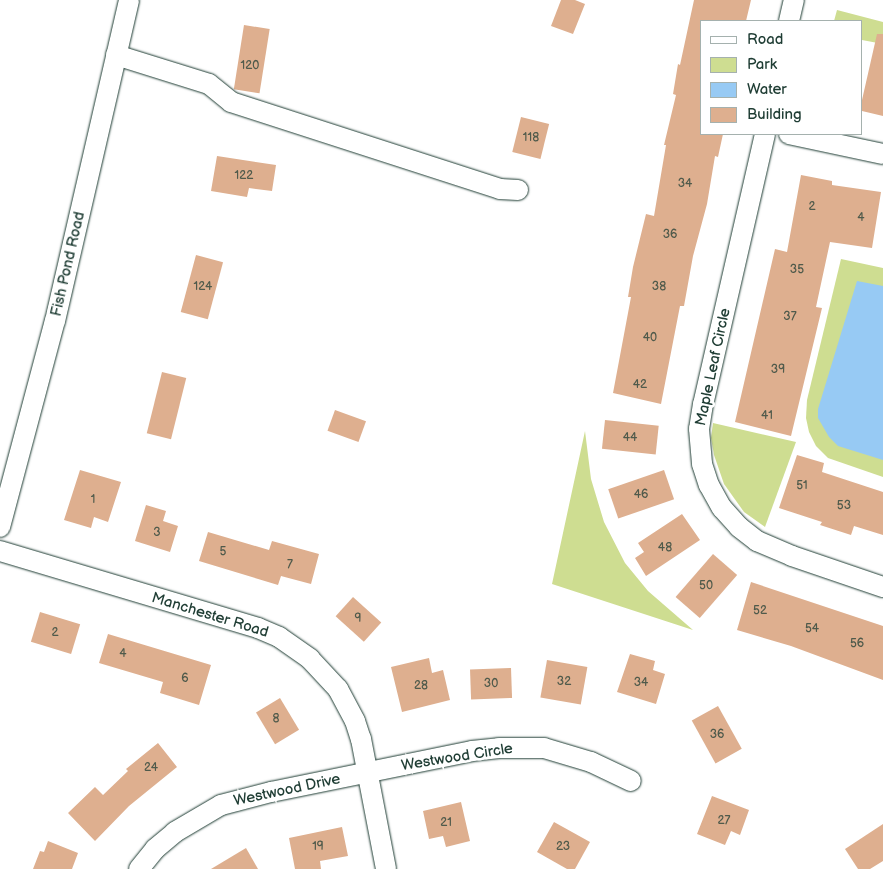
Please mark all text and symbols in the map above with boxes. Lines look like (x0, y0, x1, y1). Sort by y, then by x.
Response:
legend (700, 20, 863, 135)
text: Road (747, 30, 783, 49)
text: Park (747, 55, 777, 74)
house number: 120 (241, 59, 259, 73)
text: Water (747, 80, 787, 99)
text: Building (747, 105, 802, 124)
house number: 118 (523, 131, 539, 145)
house number: 122 (235, 169, 253, 183)
house number: 34 (678, 177, 692, 191)
house number: 2 (808, 200, 816, 214)
street label: Fish Pond Road (47, 210, 89, 318)
house number: 4 (857, 211, 865, 225)
house number: 36 (663, 228, 677, 242)
house number: 35 (790, 263, 804, 277)
house number: 124 (194, 280, 212, 294)
house number: 38 (652, 280, 666, 294)
street label: Maple Leaf Circle (692, 306, 734, 428)
house number: 37 (783, 310, 797, 324)
house number: 40 (643, 331, 657, 345)
house number: 39 (771, 363, 785, 377)
house number: 42 (633, 378, 647, 392)
house number: 41 (761, 409, 773, 423)
house number: 44 (623, 431, 637, 445)
house number: 51 (796, 479, 808, 493)
house number: 46 (634, 488, 648, 502)
house number: 1 (91, 493, 95, 507)
house number: 53 (837, 499, 851, 513)
house number: 3 (153, 526, 161, 540)
house number: 48 (658, 541, 672, 555)
house number: 5 (220, 545, 226, 559)
house number: 7 (287, 558, 293, 572)
house number: 50 (699, 579, 713, 593)
street label: Manchester Road (149, 589, 271, 641)
house number: 52 (753, 604, 767, 618)
house number: 9 (355, 612, 361, 626)
house number: 54 (805, 622, 819, 636)
house number: 2 (51, 626, 59, 640)
house number: 56 (850, 637, 864, 651)
house number: 4 (119, 647, 127, 661)
house number: 6 (181, 672, 189, 686)
house number: 32 (557, 675, 571, 689)
house number: 34 (634, 676, 648, 690)
house number: 30 (484, 677, 498, 691)
house number: 28 (414, 679, 428, 693)
house number: 8 (273, 712, 279, 726)
house number: 36 (710, 728, 724, 742)
street label: Westwood Circle (400, 739, 514, 775)
house number: 24 (144, 761, 158, 775)
street label: Westwood Drive (232, 770, 342, 810)
house number: 27 (718, 814, 730, 828)
house number: 21 (440, 816, 452, 830)
house number: 19 (312, 840, 324, 854)
house number: 23 (556, 840, 570, 854)

